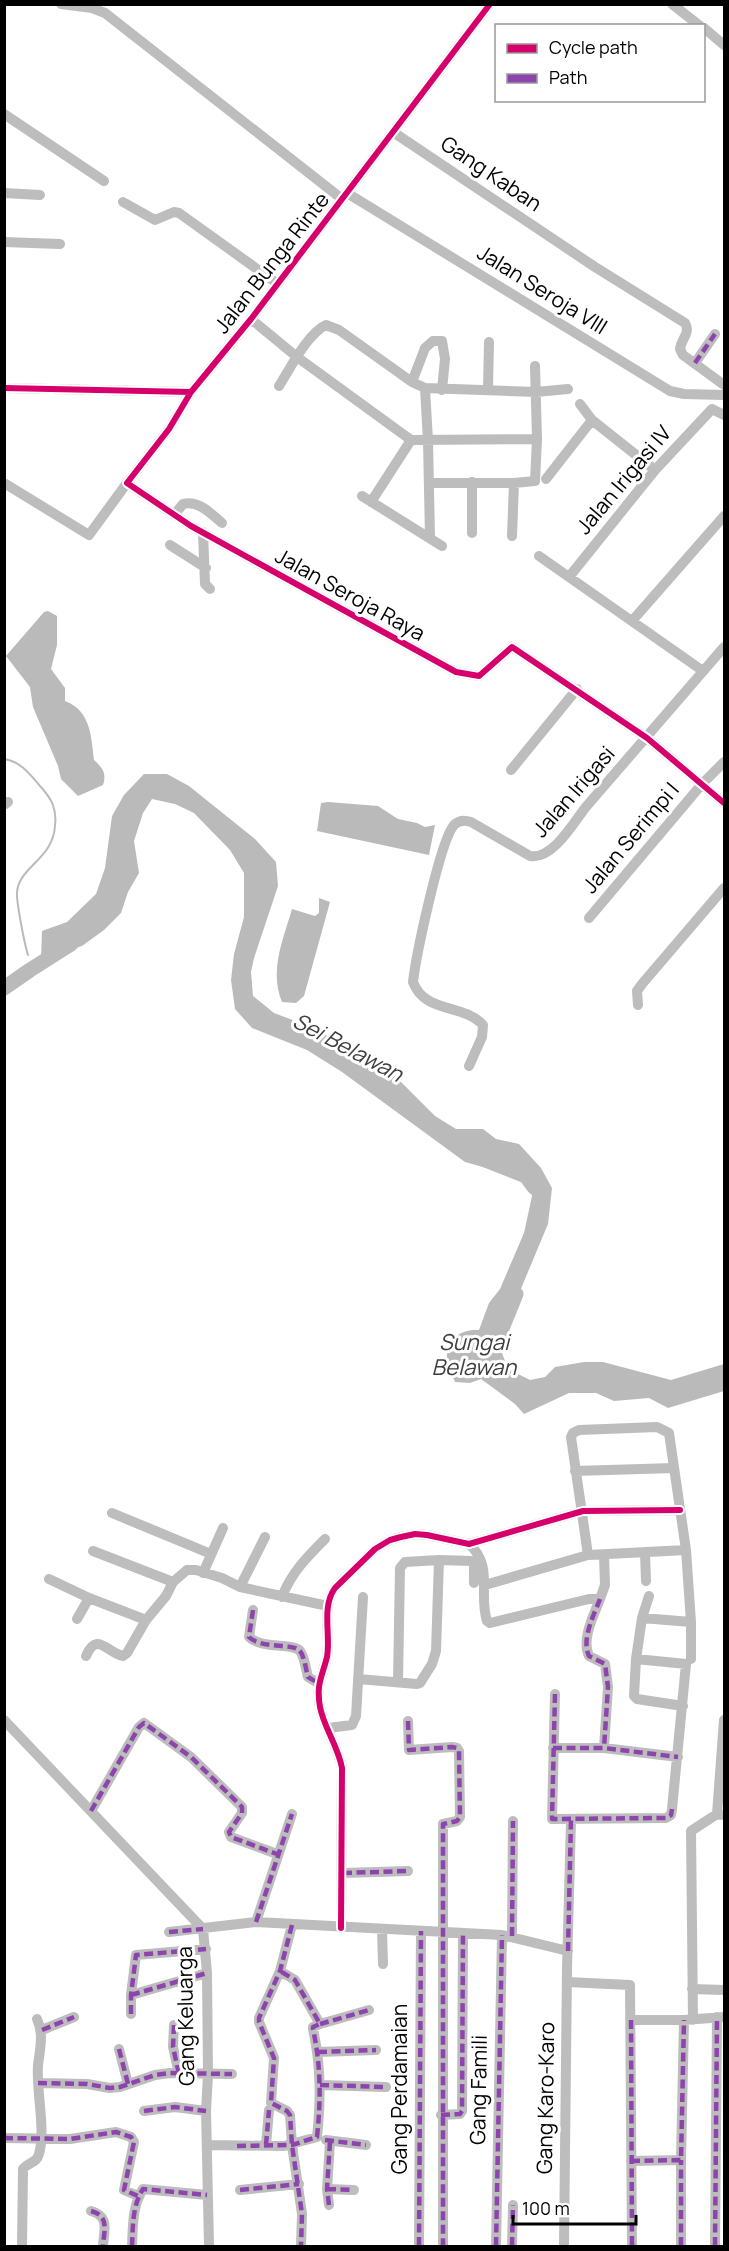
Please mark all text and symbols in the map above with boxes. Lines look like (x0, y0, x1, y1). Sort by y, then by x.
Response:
legend (495, 24, 705, 102)
text: Cycle path (549, 35, 638, 59)
text: Path (549, 65, 587, 89)
street label: Gang Kaban (436, 129, 548, 217)
street label: Jalan Bunga Rinte (207, 186, 335, 339)
street label: Jalan Seroja VIII (472, 238, 613, 340)
street label: Jalan Irigasi IV (569, 419, 677, 540)
street label: Jalan Seroja Raya (271, 541, 430, 647)
street label: Jalan Irigasi (526, 740, 621, 843)
street label: Jalan Serimpi I (576, 776, 685, 899)
water label: Sei Belawan (288, 1005, 409, 1089)
water label: Sungai Belawan (432, 1327, 517, 1382)
street label: Gang Keluarga (170, 1946, 200, 2086)
street label: Gang Perdamaian (385, 2004, 413, 2174)
street label: Gang Karo-Karo (530, 2022, 560, 2174)
street label: Gang Famili (463, 2035, 493, 2145)
scale bar (513, 2188, 636, 2226)
text: 100 m (522, 2196, 570, 2220)

